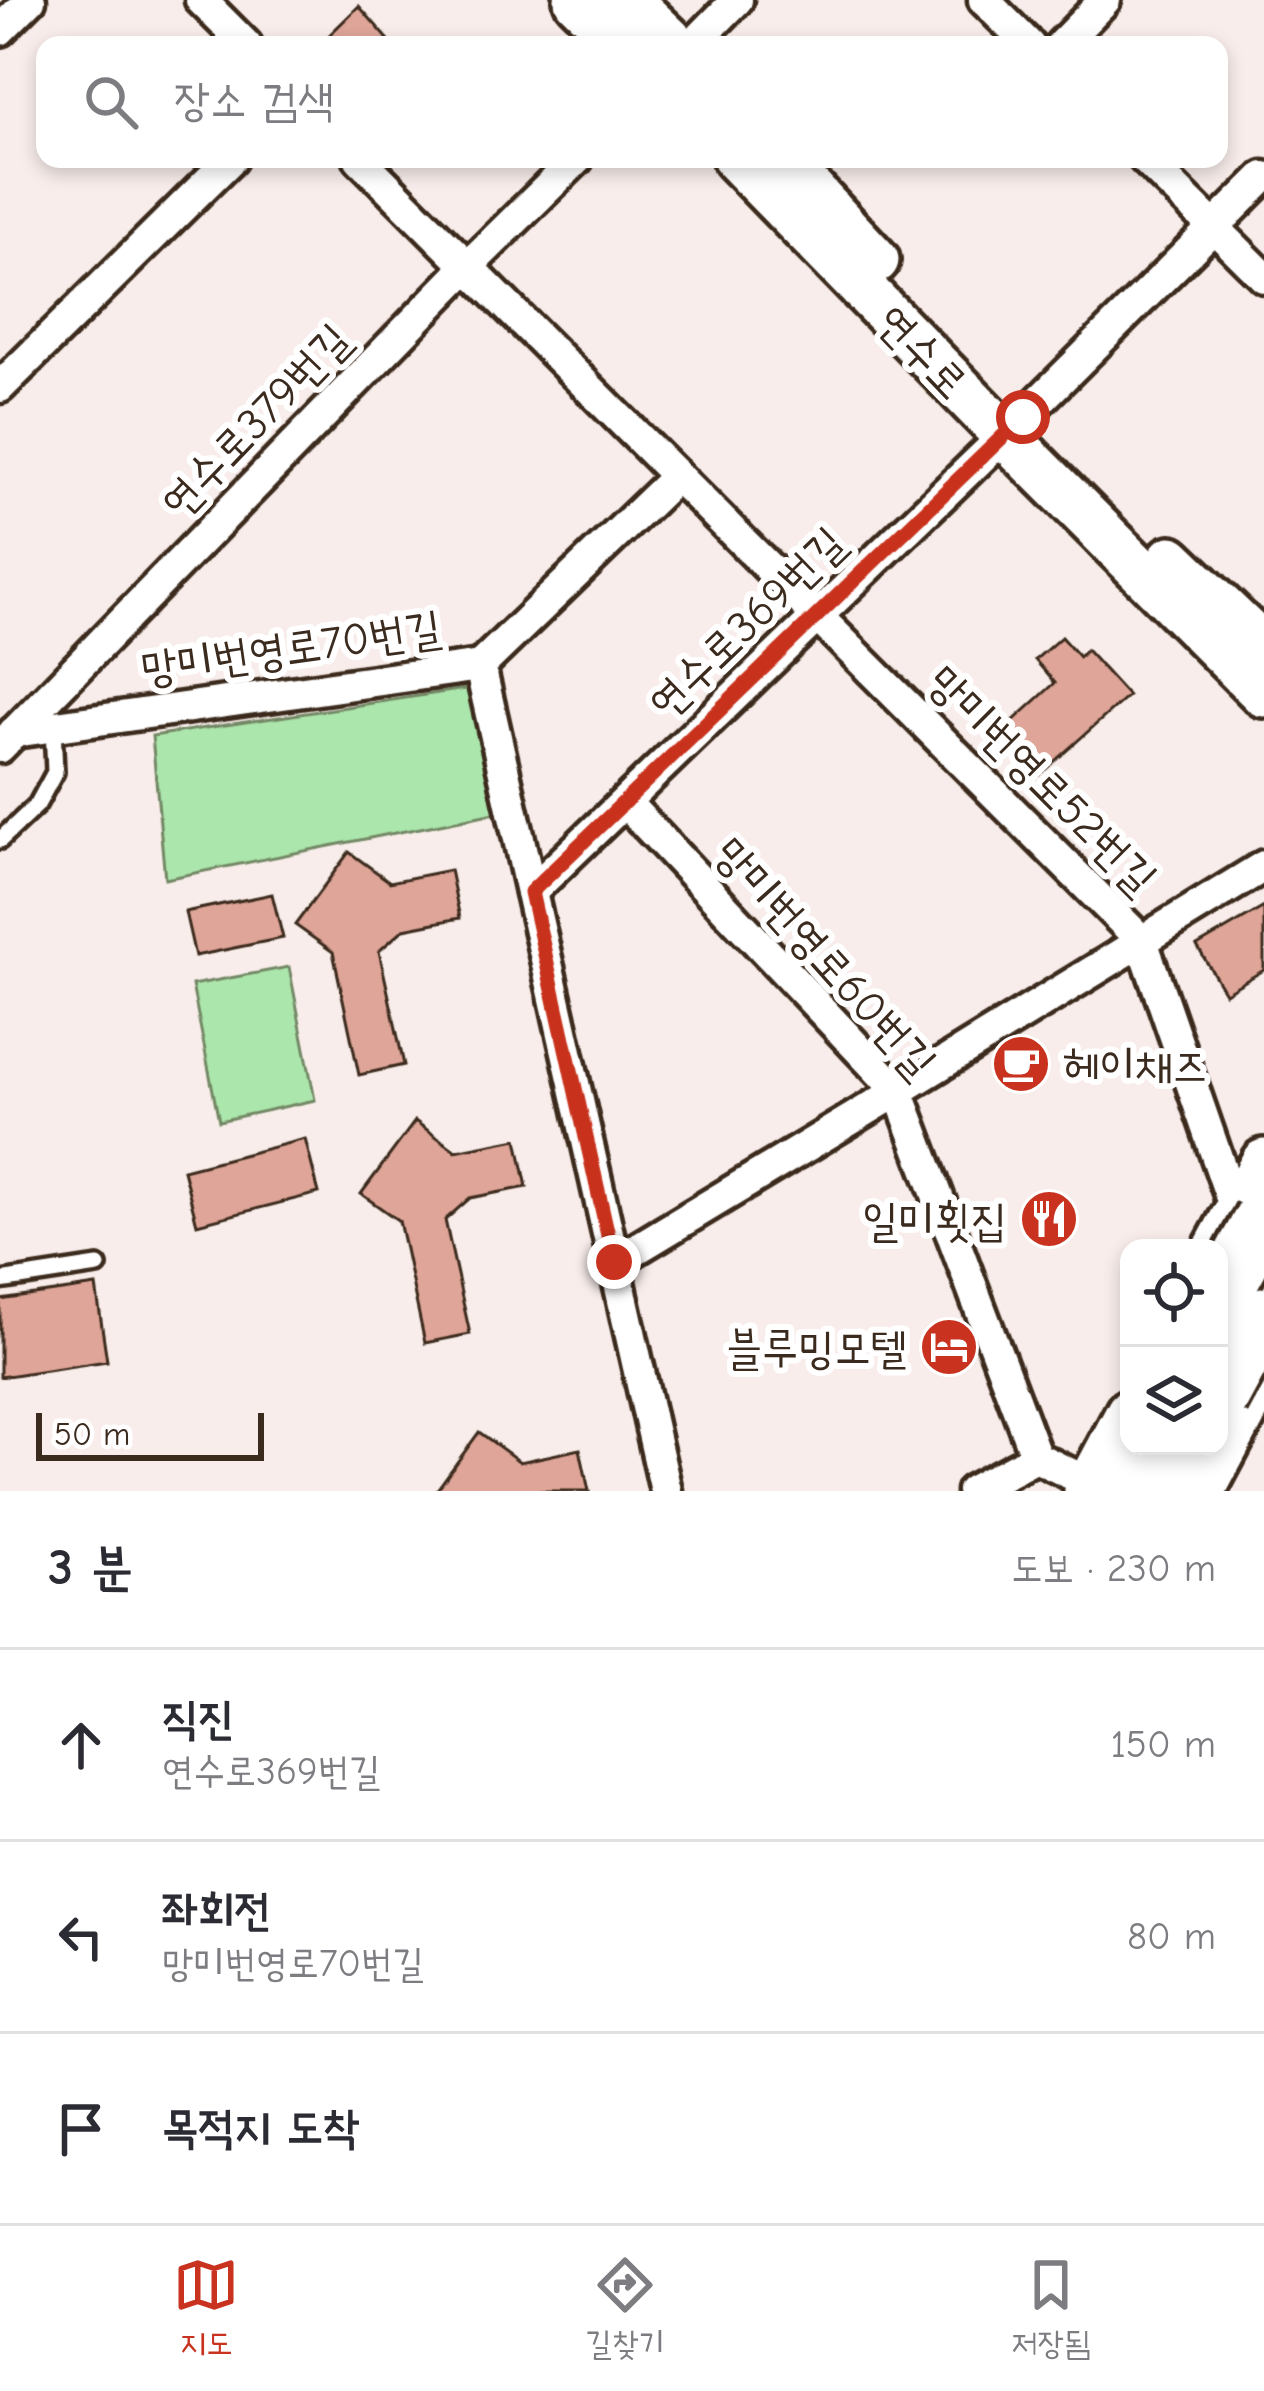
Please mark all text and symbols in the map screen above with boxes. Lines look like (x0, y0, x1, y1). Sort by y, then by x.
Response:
search box (36, 36, 1228, 168)
icon: search (78, 69, 144, 135)
text: 장소 검색 (174, 74, 334, 126)
street label: 연수로 (866, 295, 979, 409)
street label: 연수로379번길 (151, 313, 361, 528)
route start (996, 390, 1050, 444)
street label: 연수로369번길 (638, 516, 855, 729)
street label: 망미번영로70번길 (138, 601, 444, 695)
street label: 망미번영로52번길 (917, 655, 1167, 905)
street label: 망미번영로60번길 (704, 827, 947, 1089)
cafe icon: 헤이채즈 (990, 1033, 1052, 1095)
place label: 헤이채즈 (1063, 1039, 1208, 1091)
restaurant icon: 일미횟집 (1018, 1188, 1080, 1250)
place label: 일미횟집 (862, 1194, 1007, 1246)
route end (587, 1235, 641, 1289)
map controls (1120, 1239, 1228, 1455)
button: locate (1120, 1239, 1228, 1347)
hotel icon: 블루밍모텔 (918, 1316, 980, 1378)
place label: 블루밍모텔 (726, 1322, 907, 1374)
button: layers (1120, 1347, 1228, 1455)
scale bar (36, 1407, 264, 1460)
text: 50 m (54, 1415, 130, 1453)
text: 3 분 (48, 1538, 132, 1597)
text: 도보 · 230 m (1011, 1546, 1216, 1591)
text: 직진 (162, 1692, 234, 1744)
icon: ahead (48, 1712, 114, 1778)
text: 150 m (1110, 1722, 1216, 1767)
text: 연수로369번길 (162, 1749, 381, 1794)
text: 좌회전 (162, 1884, 271, 1936)
icon: left (48, 1904, 114, 1970)
text: 80 m (1127, 1914, 1216, 1959)
text: 망미번영로70번길 (162, 1941, 424, 1986)
icon: arrive (48, 2096, 114, 2162)
text: 목적지 도착 (162, 2101, 359, 2153)
tab: 지도 (173, 2252, 239, 2365)
tab: 길찾기 (585, 2252, 665, 2365)
tab: 저장됨 (1011, 2252, 1091, 2365)

